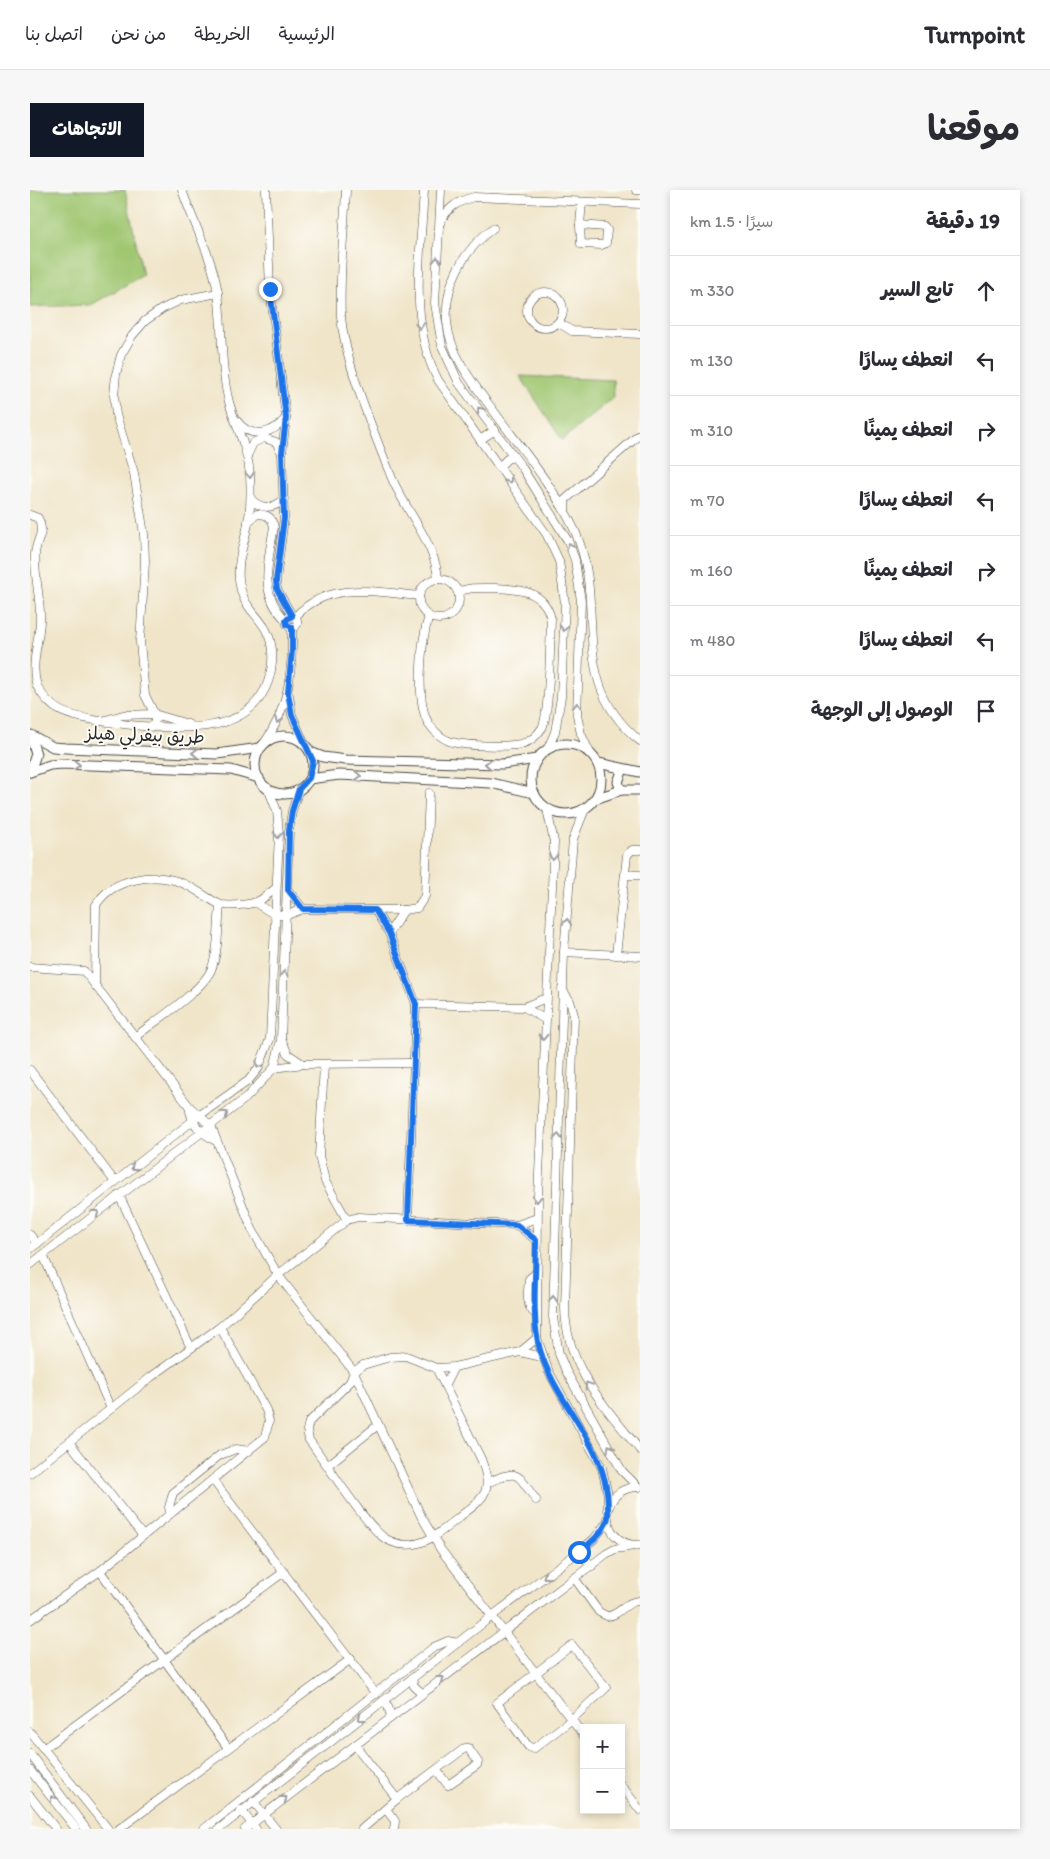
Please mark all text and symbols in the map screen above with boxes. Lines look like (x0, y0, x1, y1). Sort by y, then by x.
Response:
text: Turnpoint (924, 20, 1025, 49)
text: اتصل بنا (25, 23, 83, 45)
text: من نحن (111, 23, 166, 45)
text: الخريطة (194, 23, 251, 45)
text: الرئيسية (279, 23, 335, 45)
button: الاتجاهات (30, 103, 144, 157)
text: موقعنا (927, 107, 1020, 149)
text: 19 دقيقة (926, 208, 1000, 233)
text: سيرًا · 1.5 km (690, 212, 773, 231)
one-way arrow (432, 256, 443, 264)
icon: ahead (972, 277, 1000, 305)
route end (259, 278, 282, 301)
text: تابع السير (881, 278, 953, 301)
text: 330 m (690, 281, 734, 300)
one-way arrow (414, 322, 425, 330)
icon: left (972, 347, 1000, 375)
text: انعطف يسارًا (859, 348, 953, 371)
text: 130 m (690, 351, 733, 370)
one-way arrow (478, 407, 486, 416)
icon: right (972, 417, 1000, 445)
text: انعطف يمينًا (864, 418, 953, 441)
text: 310 m (690, 421, 733, 440)
one-way arrow (244, 471, 255, 479)
one-way arrow (503, 475, 512, 484)
icon: left (972, 487, 1000, 515)
text: انعطف يسارًا (859, 488, 953, 511)
text: 70 m (690, 491, 725, 510)
one-way arrow (566, 542, 576, 550)
icon: right (972, 557, 1000, 585)
text: انعطف يمينًا (864, 558, 953, 581)
text: 160 m (690, 561, 733, 580)
one-way arrow (558, 624, 569, 632)
icon: left (972, 627, 1000, 655)
text: انعطف يسارًا (859, 628, 953, 651)
text: 480 m (690, 631, 735, 650)
icon: arrive (972, 697, 1000, 725)
text: الوصول إلى الوجهة (811, 698, 953, 721)
one-way arrow (572, 702, 582, 710)
one-way arrow (274, 715, 285, 724)
street label: طريق بيفرلي هيلز (83, 722, 205, 753)
one-way arrow (190, 748, 198, 758)
one-way arrow (73, 759, 81, 770)
one-way arrow (484, 759, 492, 769)
one-way arrow (354, 770, 362, 781)
one-way arrow (273, 831, 284, 839)
one-way arrow (548, 853, 559, 861)
one-way arrow (561, 917, 572, 925)
one-way arrow (278, 970, 289, 978)
one-way arrow (538, 1033, 549, 1041)
one-way arrow (256, 1059, 266, 1068)
one-way arrow (219, 1112, 228, 1120)
one-way arrow (552, 1132, 563, 1140)
one-way arrow (131, 1162, 140, 1170)
one-way arrow (532, 1195, 543, 1203)
one-way arrow (90, 1210, 99, 1218)
one-way arrow (548, 1295, 558, 1302)
one-way arrow (585, 1381, 595, 1390)
one-way arrow (606, 1444, 616, 1453)
route start (568, 1541, 591, 1564)
one-way arrow (542, 1570, 552, 1579)
one-way arrow (435, 1676, 445, 1685)
one-way arrow (358, 1712, 367, 1720)
map controls (580, 1724, 625, 1814)
button: + (580, 1724, 625, 1769)
button: − (580, 1769, 625, 1814)
one-way arrow (50, 1796, 58, 1805)
one-way arrow (278, 1796, 288, 1805)

